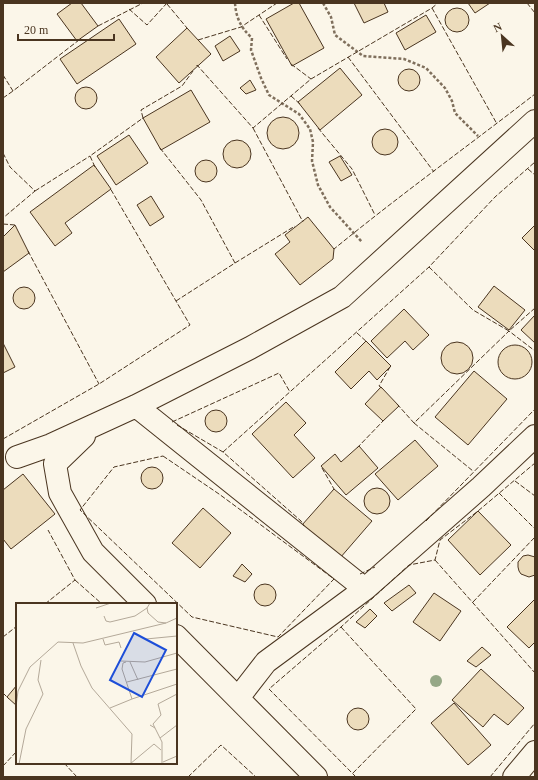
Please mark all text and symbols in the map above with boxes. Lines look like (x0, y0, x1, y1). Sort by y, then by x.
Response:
scale bar (18, 16, 114, 42)
north arrow (482, 16, 522, 56)
text: N (491, 20, 504, 34)
text: 20 m (24, 23, 49, 37)
inset map (16, 603, 177, 764)

